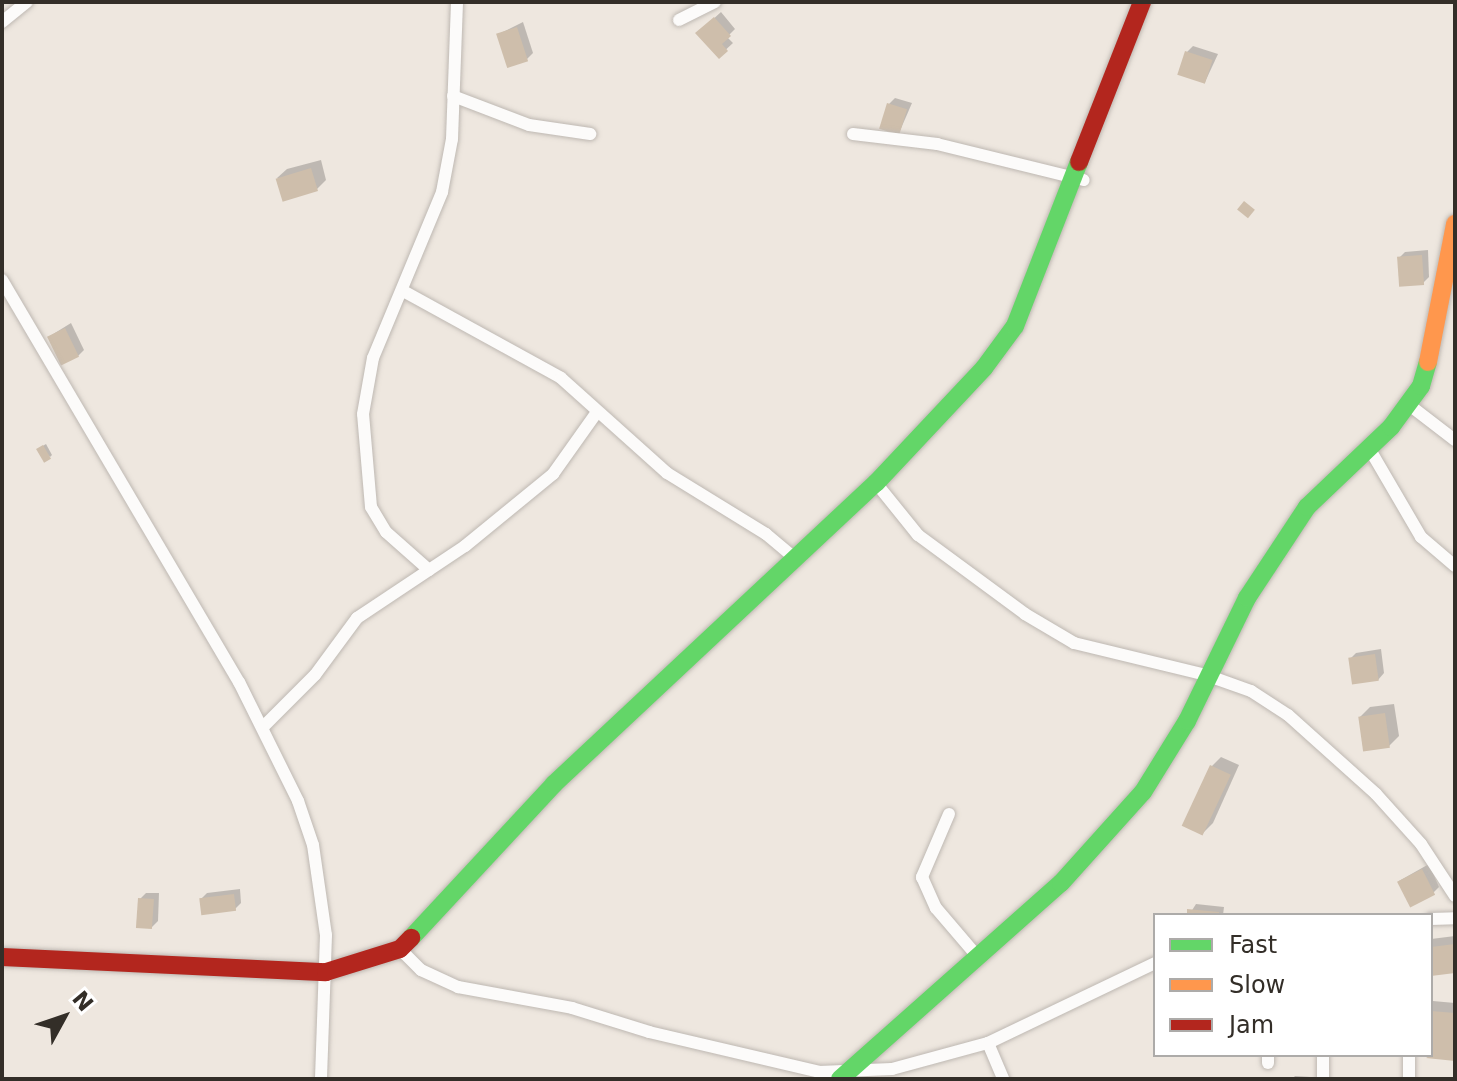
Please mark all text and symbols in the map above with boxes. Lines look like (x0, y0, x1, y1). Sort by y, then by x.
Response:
legend (1153, 913, 1433, 1057)
text: Fast (1229, 931, 1277, 959)
text: Slow (1229, 971, 1285, 999)
north arrow (24, 977, 104, 1057)
text: N (67, 986, 98, 1016)
text: Jam (1229, 1011, 1274, 1039)

